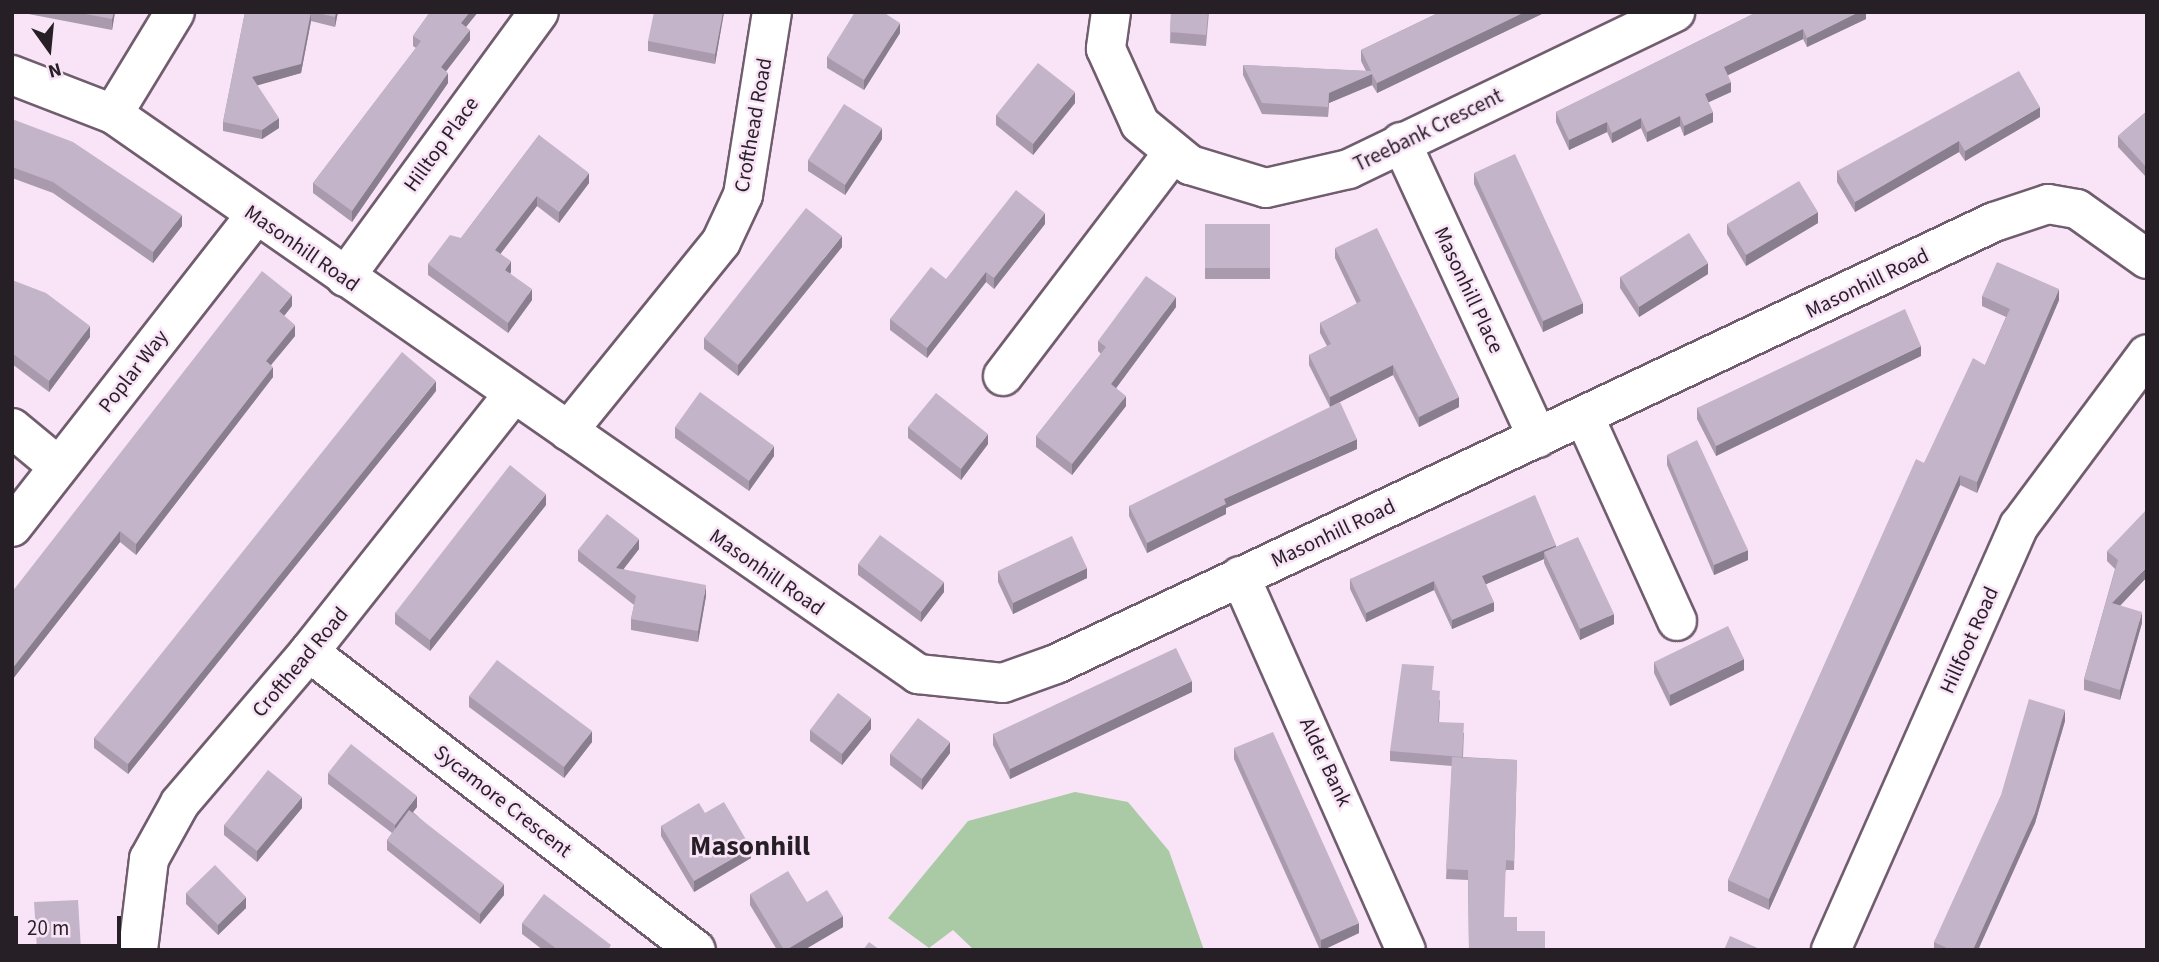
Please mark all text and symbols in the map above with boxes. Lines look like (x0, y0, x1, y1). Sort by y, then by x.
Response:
north arrow (14, 14, 84, 84)
text: N (45, 55, 64, 84)
street label: Crofthead Road (729, 56, 777, 194)
street label: Treebank Crescent (1349, 83, 1507, 177)
street label: Hilltop Place (398, 92, 484, 196)
street label: Masonhill Road (240, 199, 364, 297)
street label: Masonhill Place (1429, 223, 1509, 357)
street label: Masonhill Road (1801, 242, 1933, 324)
street label: Poplar Way (93, 324, 173, 418)
street label: Masonhill Road (1267, 493, 1399, 573)
street label: Masonhill Road (705, 523, 829, 621)
street label: Hillfoot Road (1934, 583, 2004, 697)
street label: Crofthead Road (247, 602, 353, 722)
street label: Alder Bank (1294, 714, 1358, 810)
street label: Sycamore Crescent (429, 739, 577, 863)
district label: Masonhill (690, 829, 810, 863)
scale bar (18, 902, 124, 946)
text: 20 m (27, 913, 69, 943)

